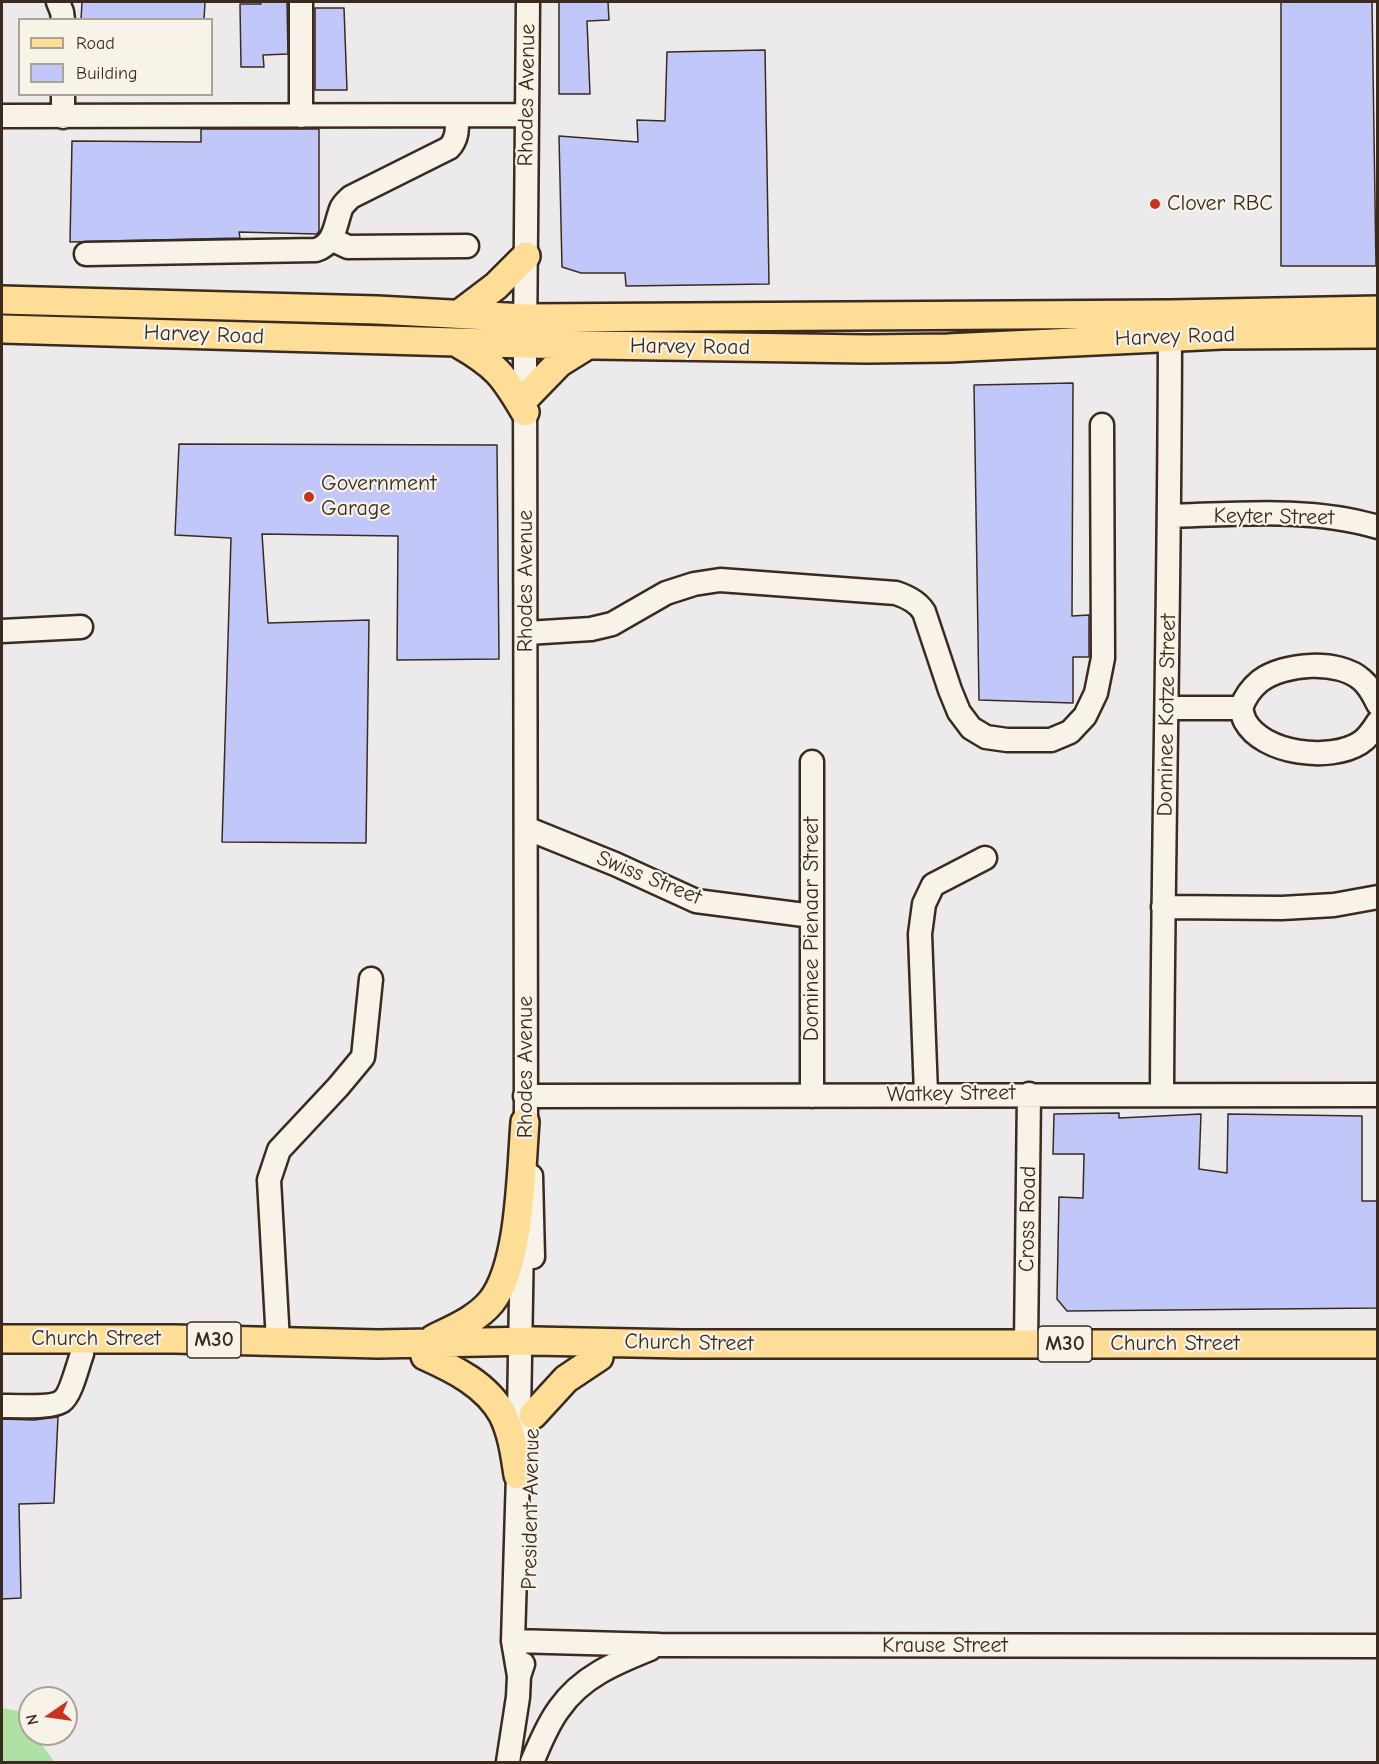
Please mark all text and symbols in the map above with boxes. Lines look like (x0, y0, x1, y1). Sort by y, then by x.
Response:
legend (18, 18, 213, 96)
street label: Rhodes Avenue (513, 23, 541, 167)
text: Road (76, 33, 115, 54)
text: Building (76, 63, 138, 84)
place label: Clover RBC (1167, 191, 1273, 217)
marker: Clover RBC (1148, 197, 1162, 211)
street label: Harvey Road (143, 320, 265, 350)
street label: Harvey Road (1114, 322, 1236, 352)
street label: Harvey Road (630, 333, 750, 361)
place label: Government Garage (321, 471, 436, 522)
marker: Government Garage (302, 490, 316, 504)
street label: Keyter Street (1213, 503, 1335, 531)
street label: Rhodes Avenue (513, 510, 539, 652)
street label: Dominee Kotze Street (1152, 613, 1182, 817)
street label: Dominee Pienaar Street (799, 817, 825, 1041)
street label: Swiss Street (593, 845, 705, 911)
street label: Rhodes Avenue (513, 996, 539, 1138)
street label: Watkey Street (886, 1080, 1016, 1108)
street label: Cross Road (1014, 1166, 1042, 1272)
road number: M30 (187, 1322, 241, 1358)
street label: Church Street (31, 1326, 161, 1352)
road number: M30 (1038, 1326, 1092, 1362)
street label: Church Street (624, 1329, 754, 1357)
street label: Church Street (1110, 1331, 1240, 1357)
street label: President Avenue (516, 1428, 546, 1590)
street label: Krause Street (882, 1633, 1008, 1659)
north arrow (18, 1686, 78, 1746)
text: N (22, 1712, 42, 1727)

